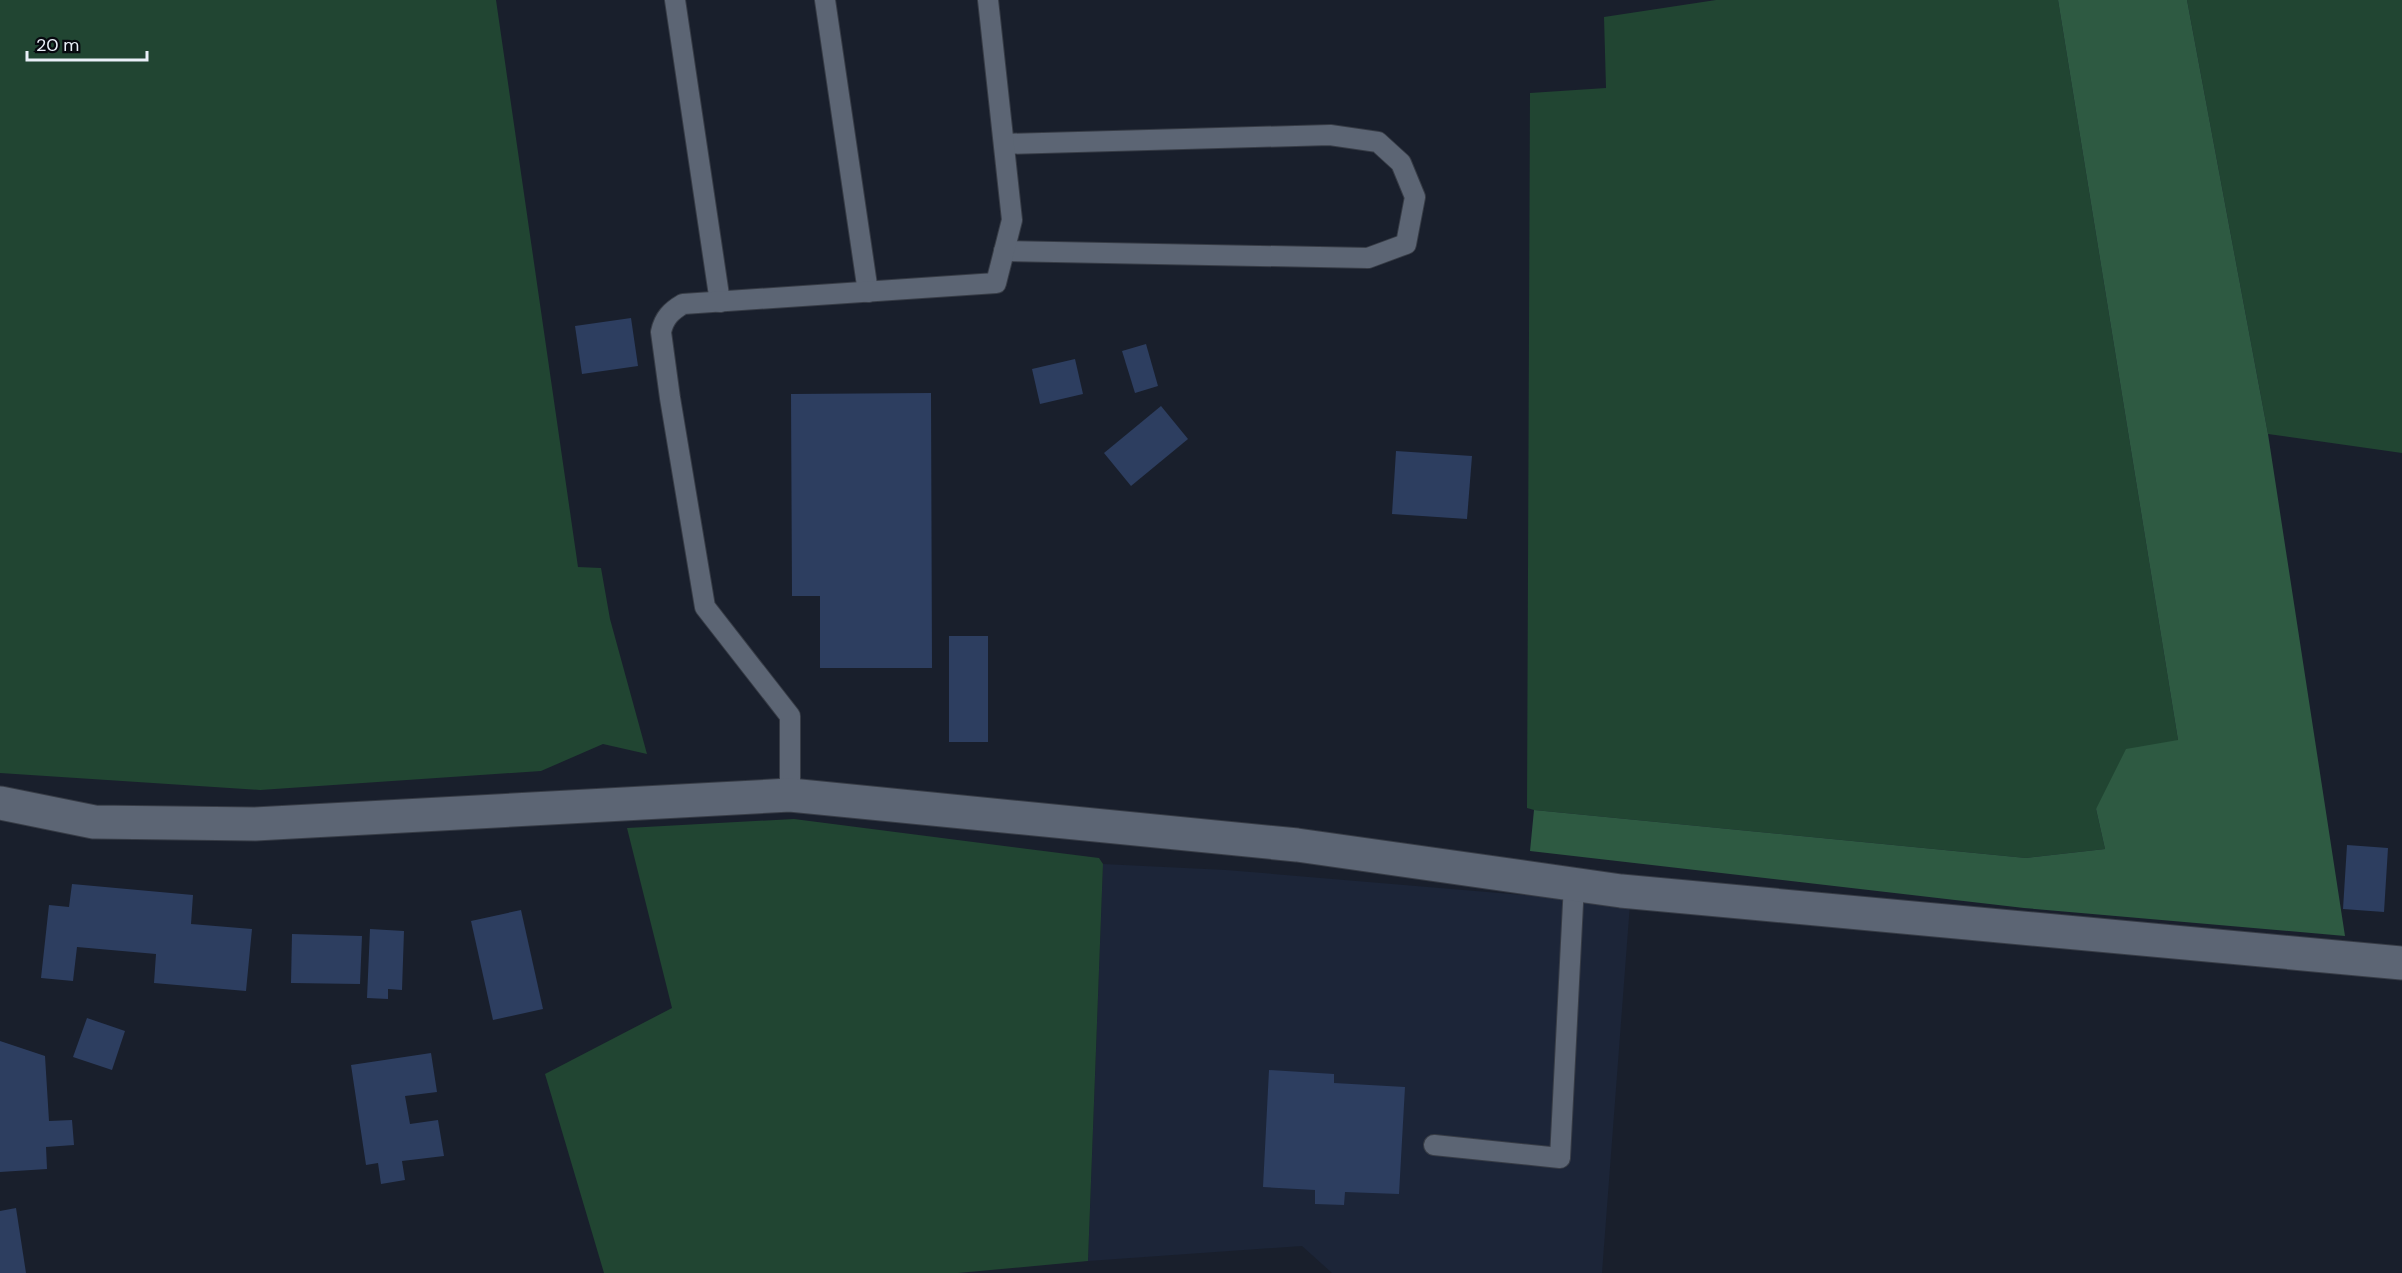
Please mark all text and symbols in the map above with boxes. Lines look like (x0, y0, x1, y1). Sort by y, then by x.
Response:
scale bar (27, 24, 147, 62)
text: 20 m (36, 33, 79, 57)

